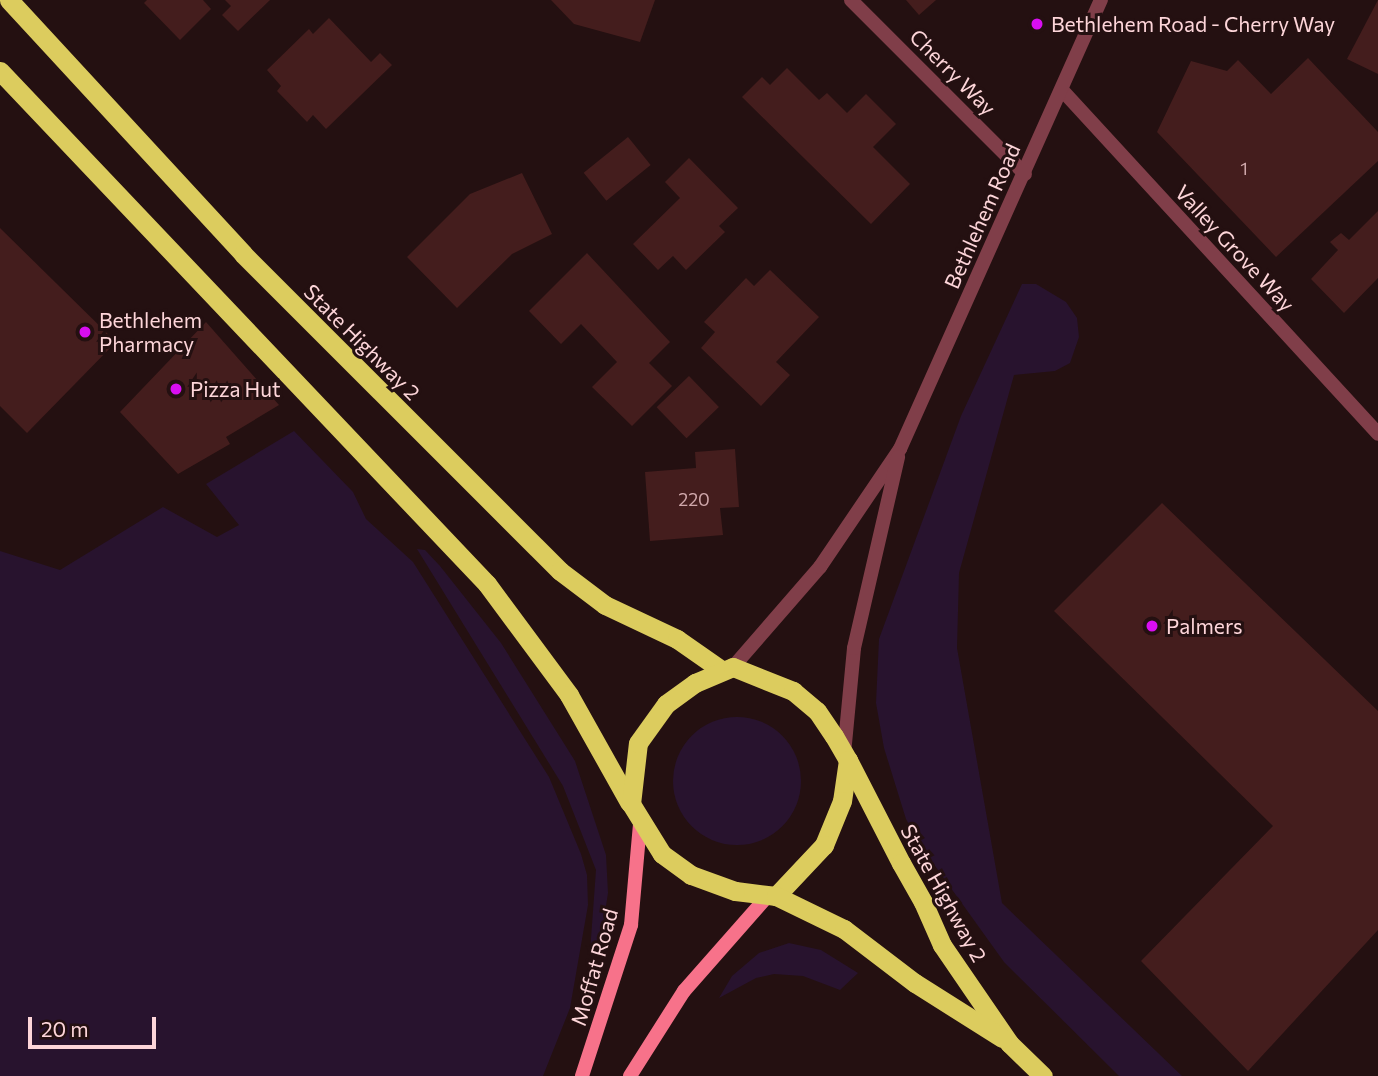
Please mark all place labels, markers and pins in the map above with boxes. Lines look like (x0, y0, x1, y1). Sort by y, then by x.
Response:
place label: Bethlehem Road - Cherry Way (1051, 11, 1335, 37)
marker: Bethlehem Road - Cherry Way (1029, 16, 1045, 32)
place label: Bethlehem Pharmacy (99, 307, 202, 357)
marker: Bethlehem Pharmacy (77, 324, 93, 340)
place label: Pizza Hut (190, 376, 281, 402)
marker: Pizza Hut (168, 381, 184, 397)
place label: Palmers (1166, 613, 1242, 639)
marker: Palmers (1144, 618, 1160, 634)

